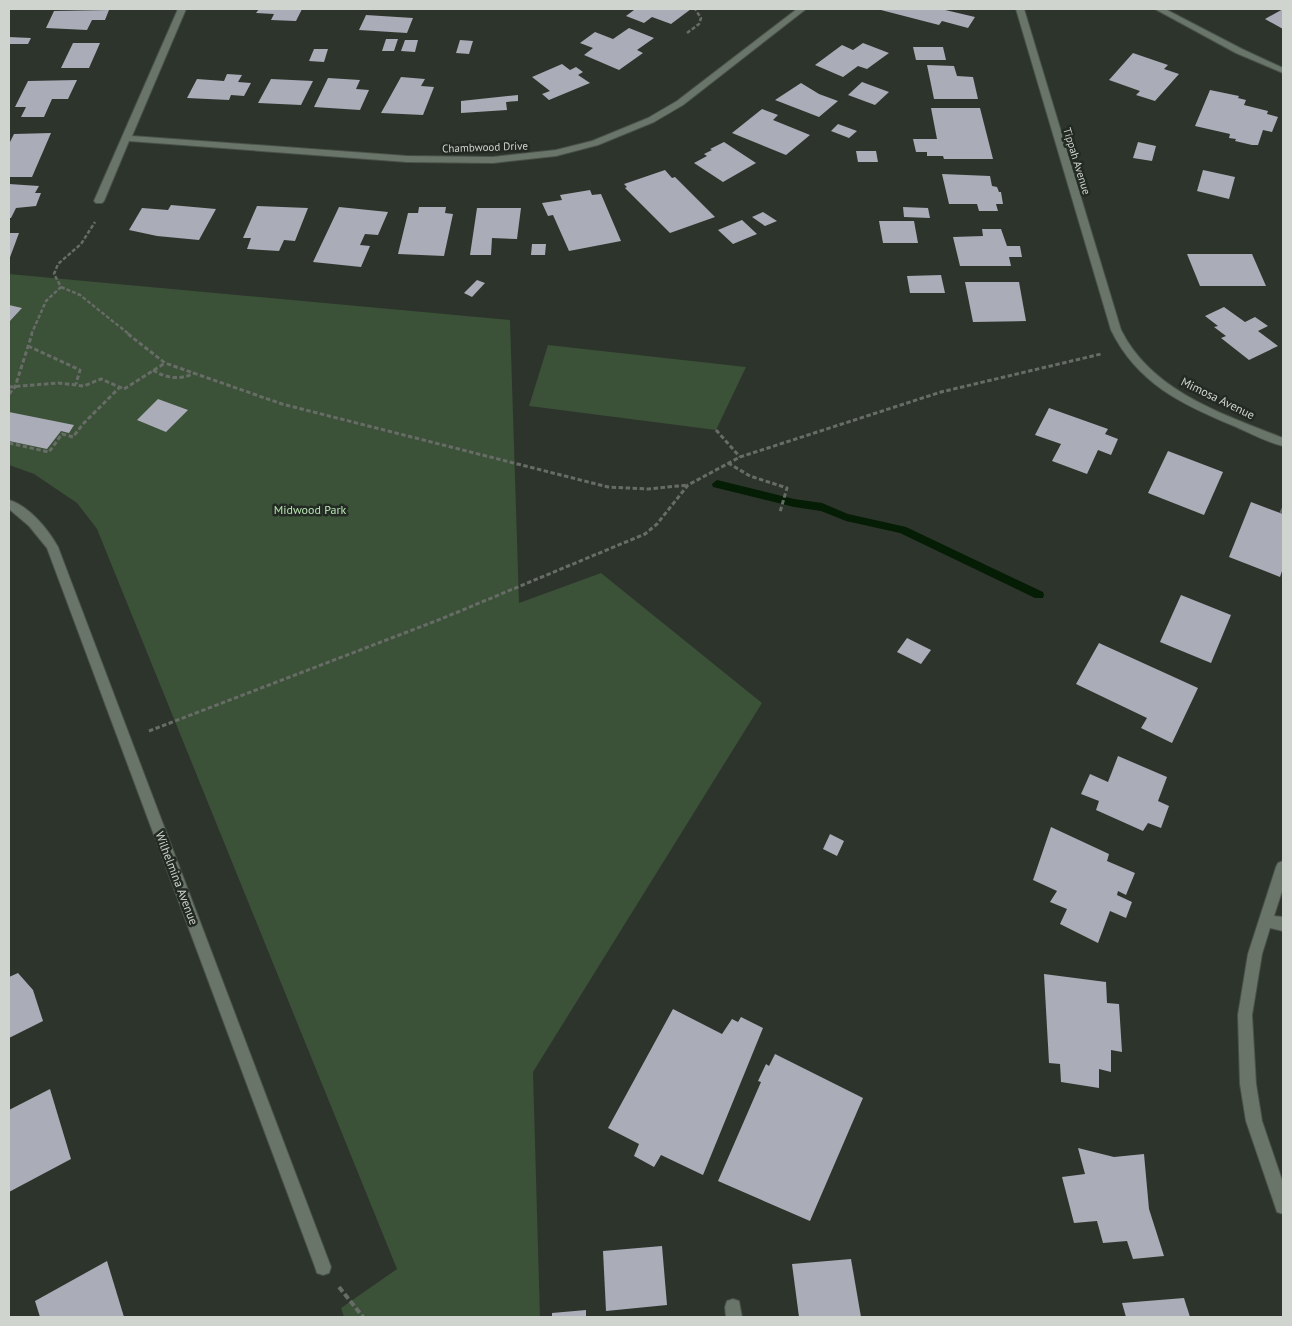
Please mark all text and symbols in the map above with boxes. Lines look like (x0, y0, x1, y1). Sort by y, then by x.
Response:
street label: Tippah Avenue (1060, 126, 1094, 197)
street label: Chambwood Drive (442, 138, 529, 155)
street label: Mimosa Avenue (1179, 374, 1257, 422)
park label: Midwood Park (274, 502, 346, 517)
street label: Wilhelmina Avenue (152, 829, 202, 927)

